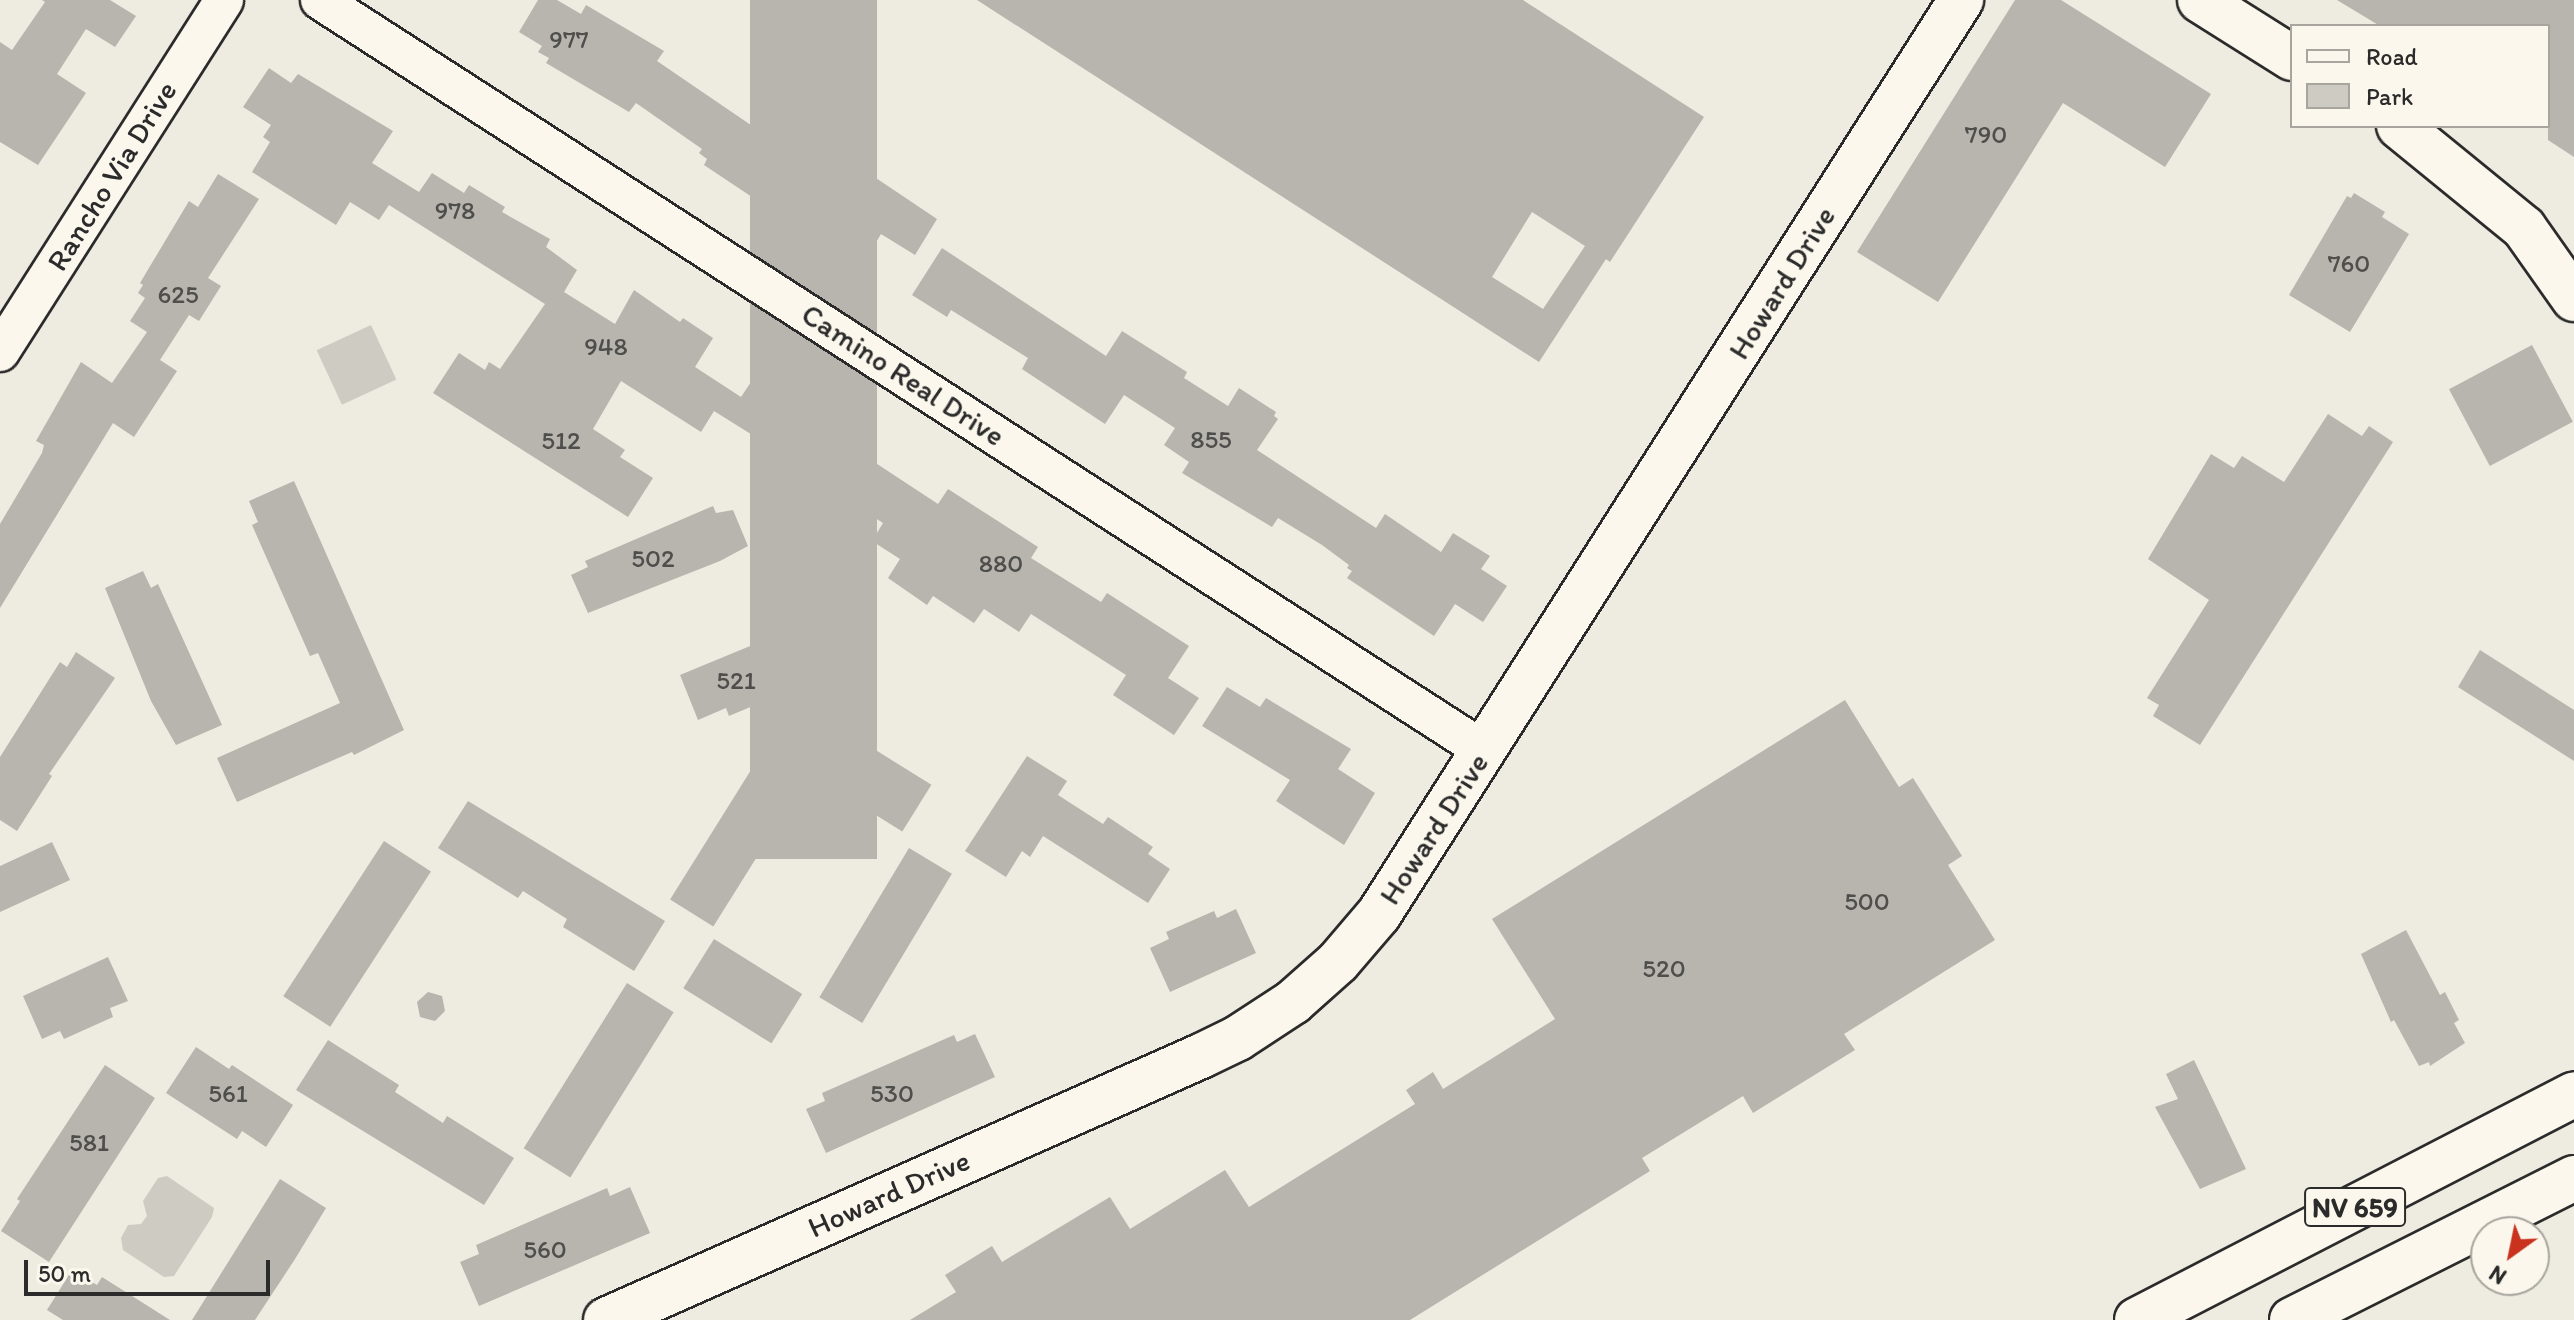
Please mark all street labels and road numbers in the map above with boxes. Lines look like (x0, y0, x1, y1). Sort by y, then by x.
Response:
street label: Rancho Via Drive (39, 75, 185, 277)
street label: Howard Drive (1721, 200, 1843, 366)
street label: Camino Real Drive (794, 296, 1012, 454)
street label: Howard Drive (1372, 747, 1496, 911)
street label: Howard Drive (803, 1142, 975, 1246)
road number: NV 659 (2303, 1183, 2407, 1231)

